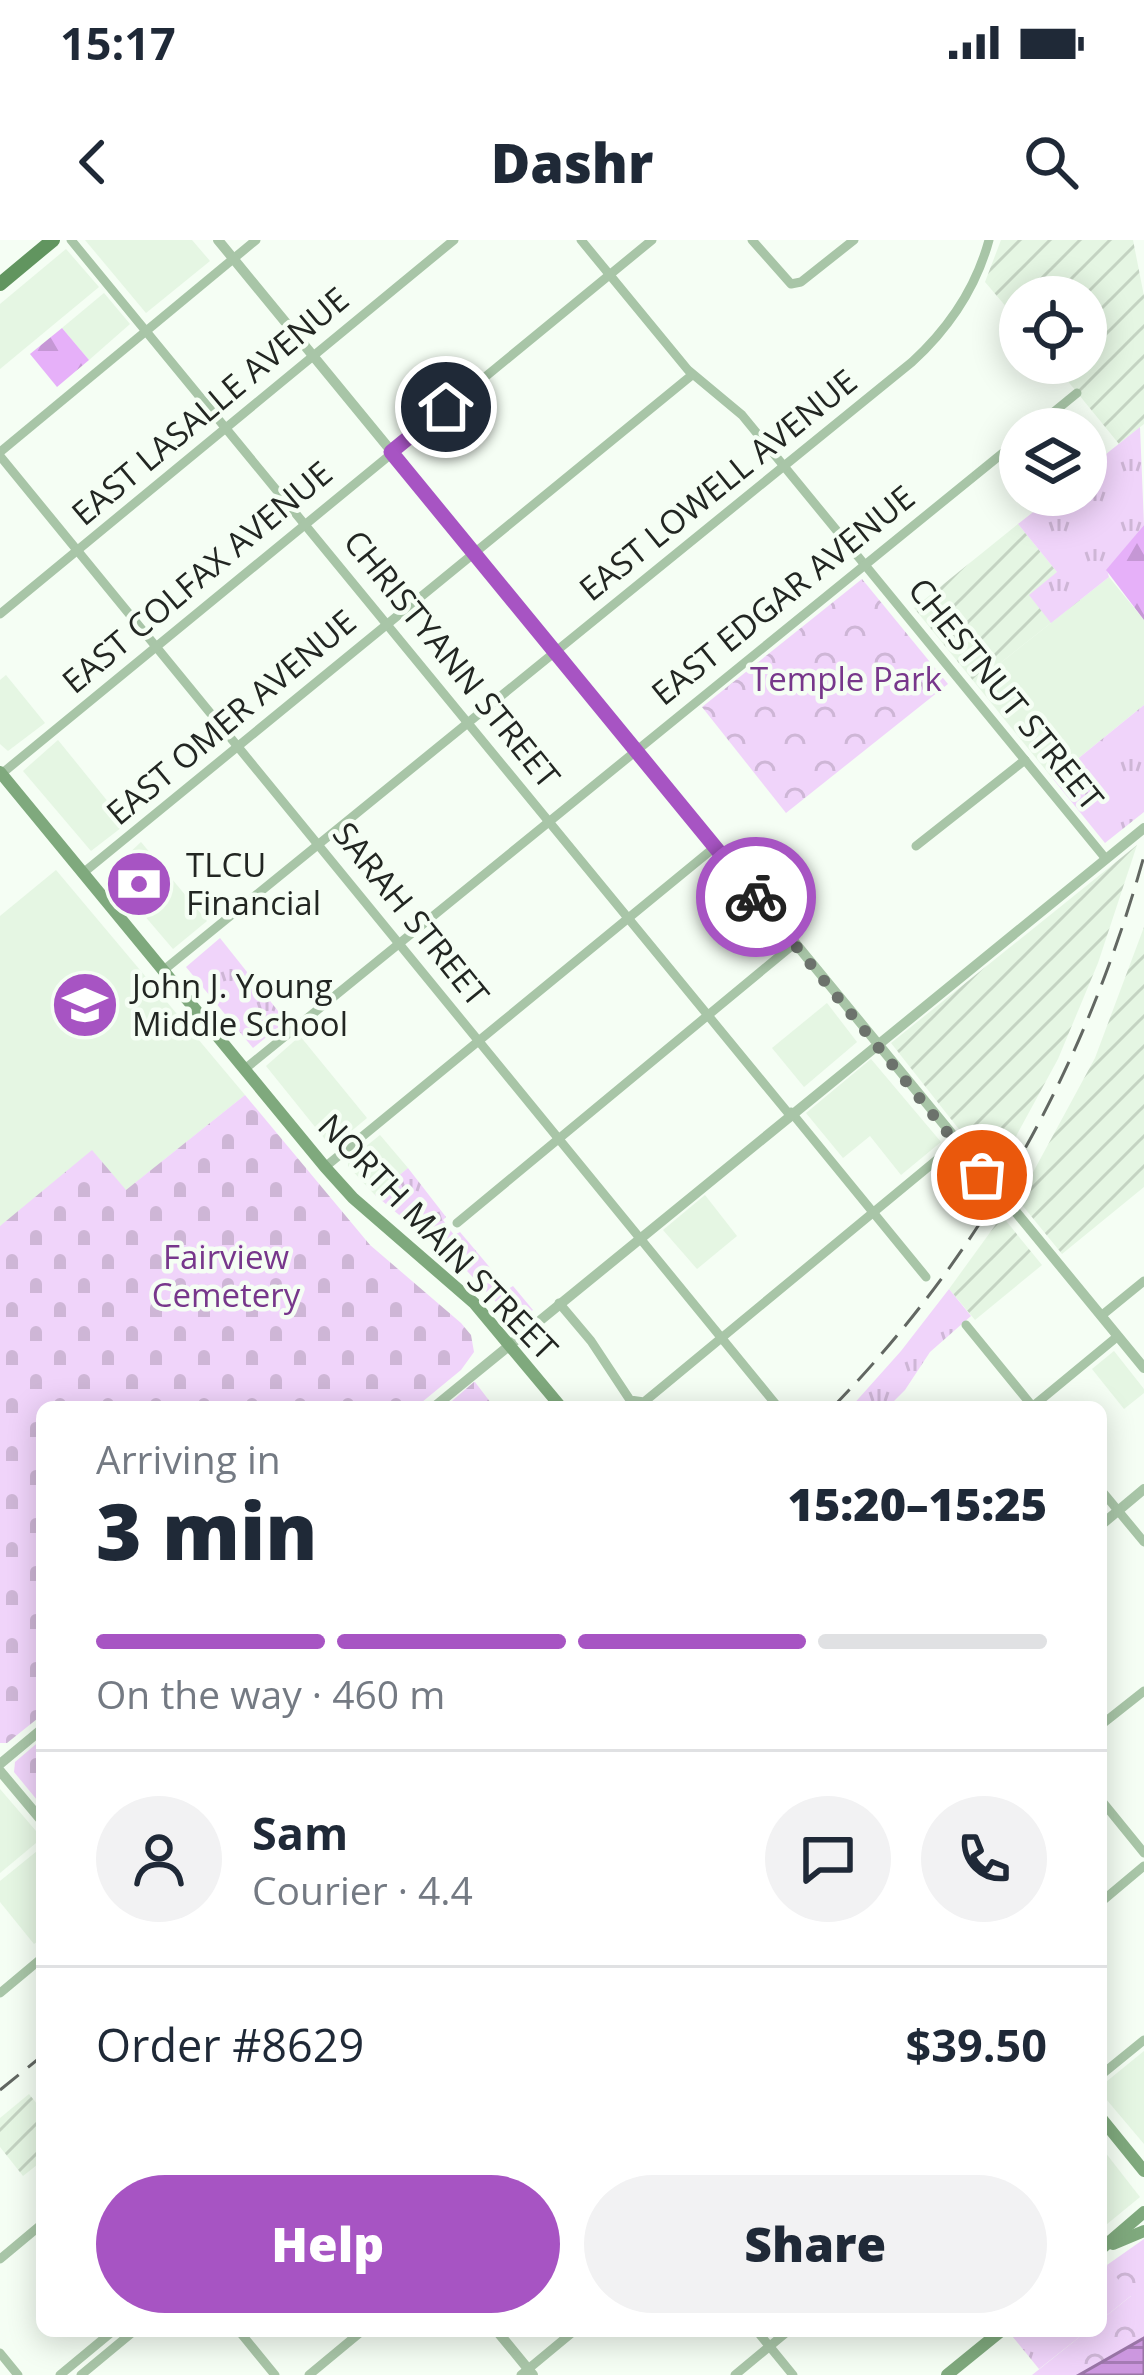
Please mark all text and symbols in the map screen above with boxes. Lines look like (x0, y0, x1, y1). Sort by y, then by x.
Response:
text: 15:17 (60, 12, 176, 73)
text: Dashr (491, 125, 653, 199)
icon: back (60, 129, 126, 195)
icon: search (1018, 129, 1084, 195)
street label: EAST LASALLE AVENUE (62, 276, 358, 535)
map controls (999, 276, 1107, 516)
button: locate (999, 276, 1107, 384)
pin (395, 356, 497, 458)
street label: EAST LOWELL AVENUE (570, 359, 866, 611)
icon: home (413, 374, 479, 440)
button: layers (999, 408, 1107, 516)
street label: EAST COLFAX AVENUE (52, 450, 341, 703)
street label: EAST EDGAR AVENUE (642, 474, 924, 715)
street label: CHRISTYANN STREET (334, 520, 571, 797)
street label: CHESTNUT STREET (899, 568, 1114, 819)
street label: EAST OMER AVENUE (96, 599, 365, 834)
park label: Temple Park (750, 656, 943, 701)
street label: SARAH STREET (323, 812, 500, 1015)
courier (696, 837, 816, 957)
place label: TLCU Financial (186, 842, 321, 925)
bank icon: TLCU Financial (104, 849, 174, 919)
icon: bike (723, 864, 789, 930)
place label: John J. Young Middle School (129, 963, 348, 1046)
school or university icon: John J. Young Middle School (50, 970, 120, 1040)
street label: NORTH MAIN STREET (309, 1104, 568, 1370)
pin (931, 1124, 1033, 1226)
icon: bag (949, 1142, 1015, 1208)
park label: Fairview Cemetery (152, 1234, 301, 1317)
text: Arriving in (96, 1432, 281, 1485)
text: 15:20–15:25 (788, 1473, 1047, 1534)
text: 3 min (96, 1477, 318, 1583)
text: On the way · 460 m (96, 1667, 445, 1720)
button: person (96, 1796, 222, 1922)
button: chat (765, 1796, 891, 1922)
button: phone (921, 1796, 1047, 1922)
text: Sam (252, 1802, 348, 1863)
text: Courier · 4.4 (252, 1863, 473, 1916)
text: Order #8629 (96, 2014, 364, 2075)
text: $39.50 (906, 2014, 1047, 2075)
button: Help (96, 2175, 560, 2313)
button: Share (584, 2175, 1047, 2313)

